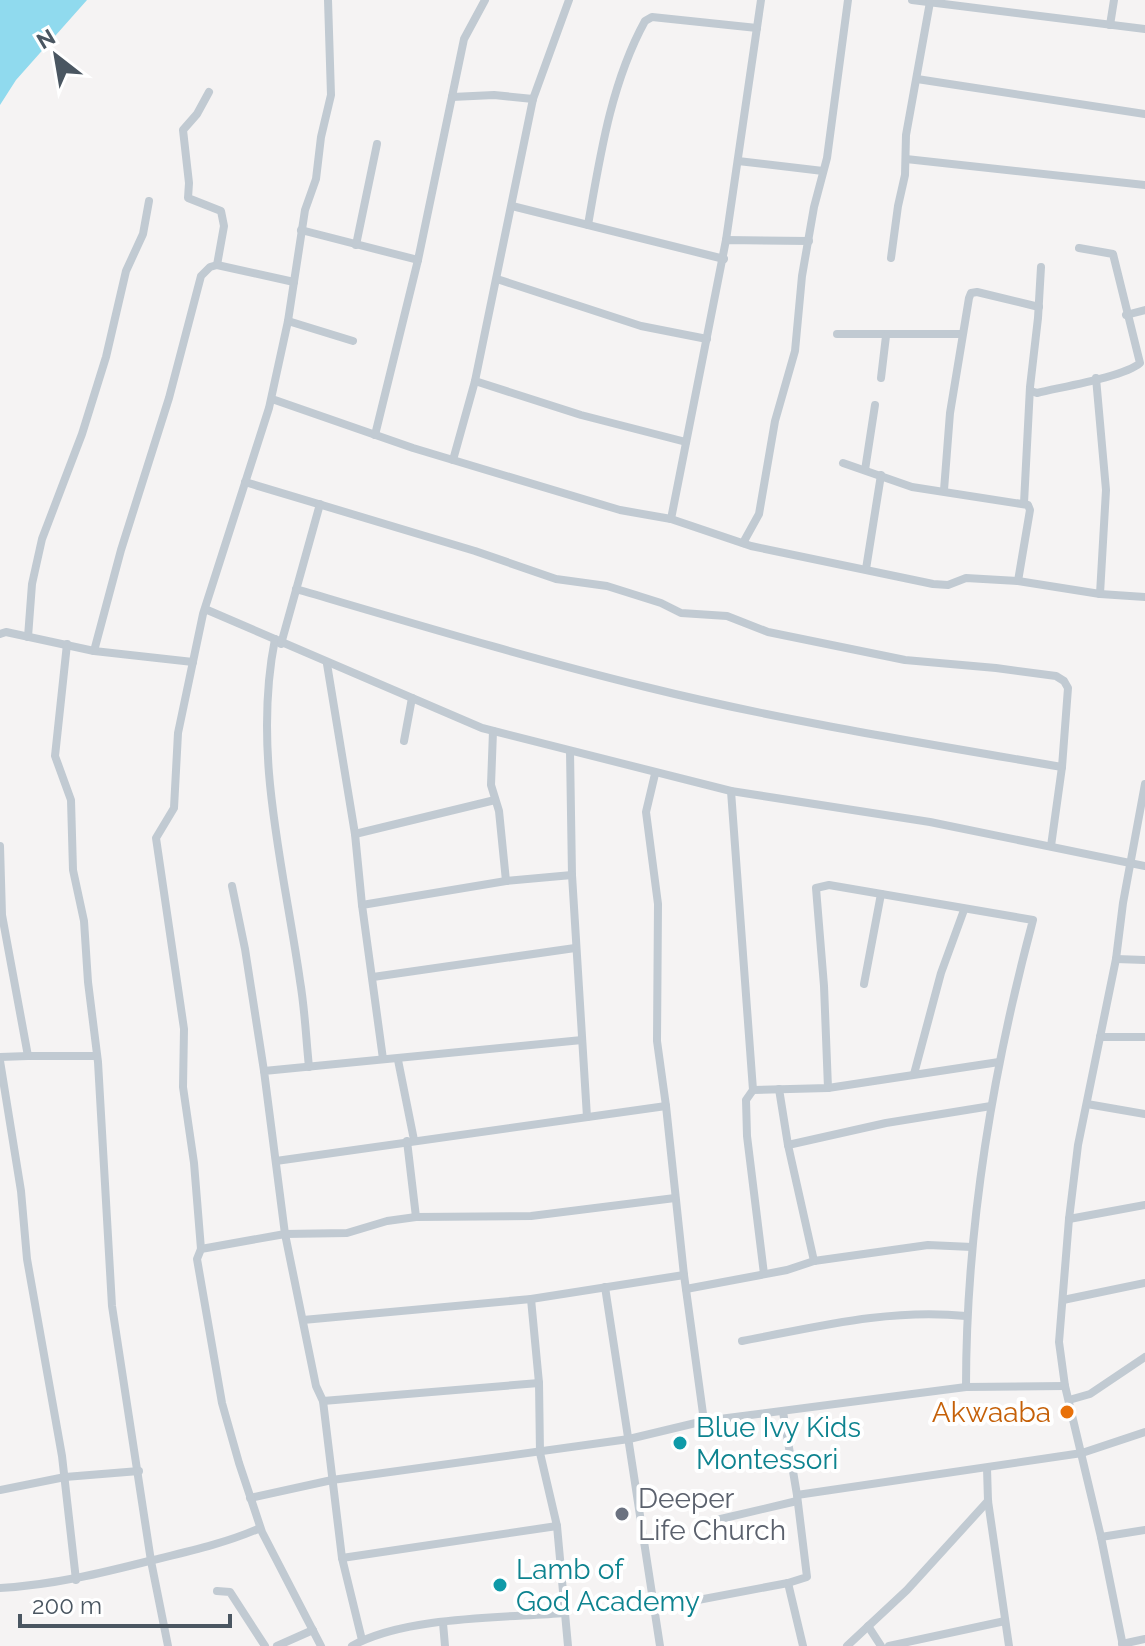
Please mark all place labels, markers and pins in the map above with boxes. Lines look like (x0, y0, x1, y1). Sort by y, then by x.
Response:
place label: Akwaaba (932, 1396, 1051, 1429)
marker: Akwaaba (1058, 1403, 1076, 1421)
place label: Blue Ivy Kids Montessori (696, 1411, 861, 1476)
marker: Blue Ivy Kids Montessori (671, 1434, 689, 1452)
place label: Deeper Life Church (638, 1482, 786, 1547)
marker: Deeper Life Church (613, 1505, 631, 1523)
place label: Lamb of God Academy (516, 1553, 700, 1618)
marker: Lamb of God Academy (491, 1576, 509, 1594)

